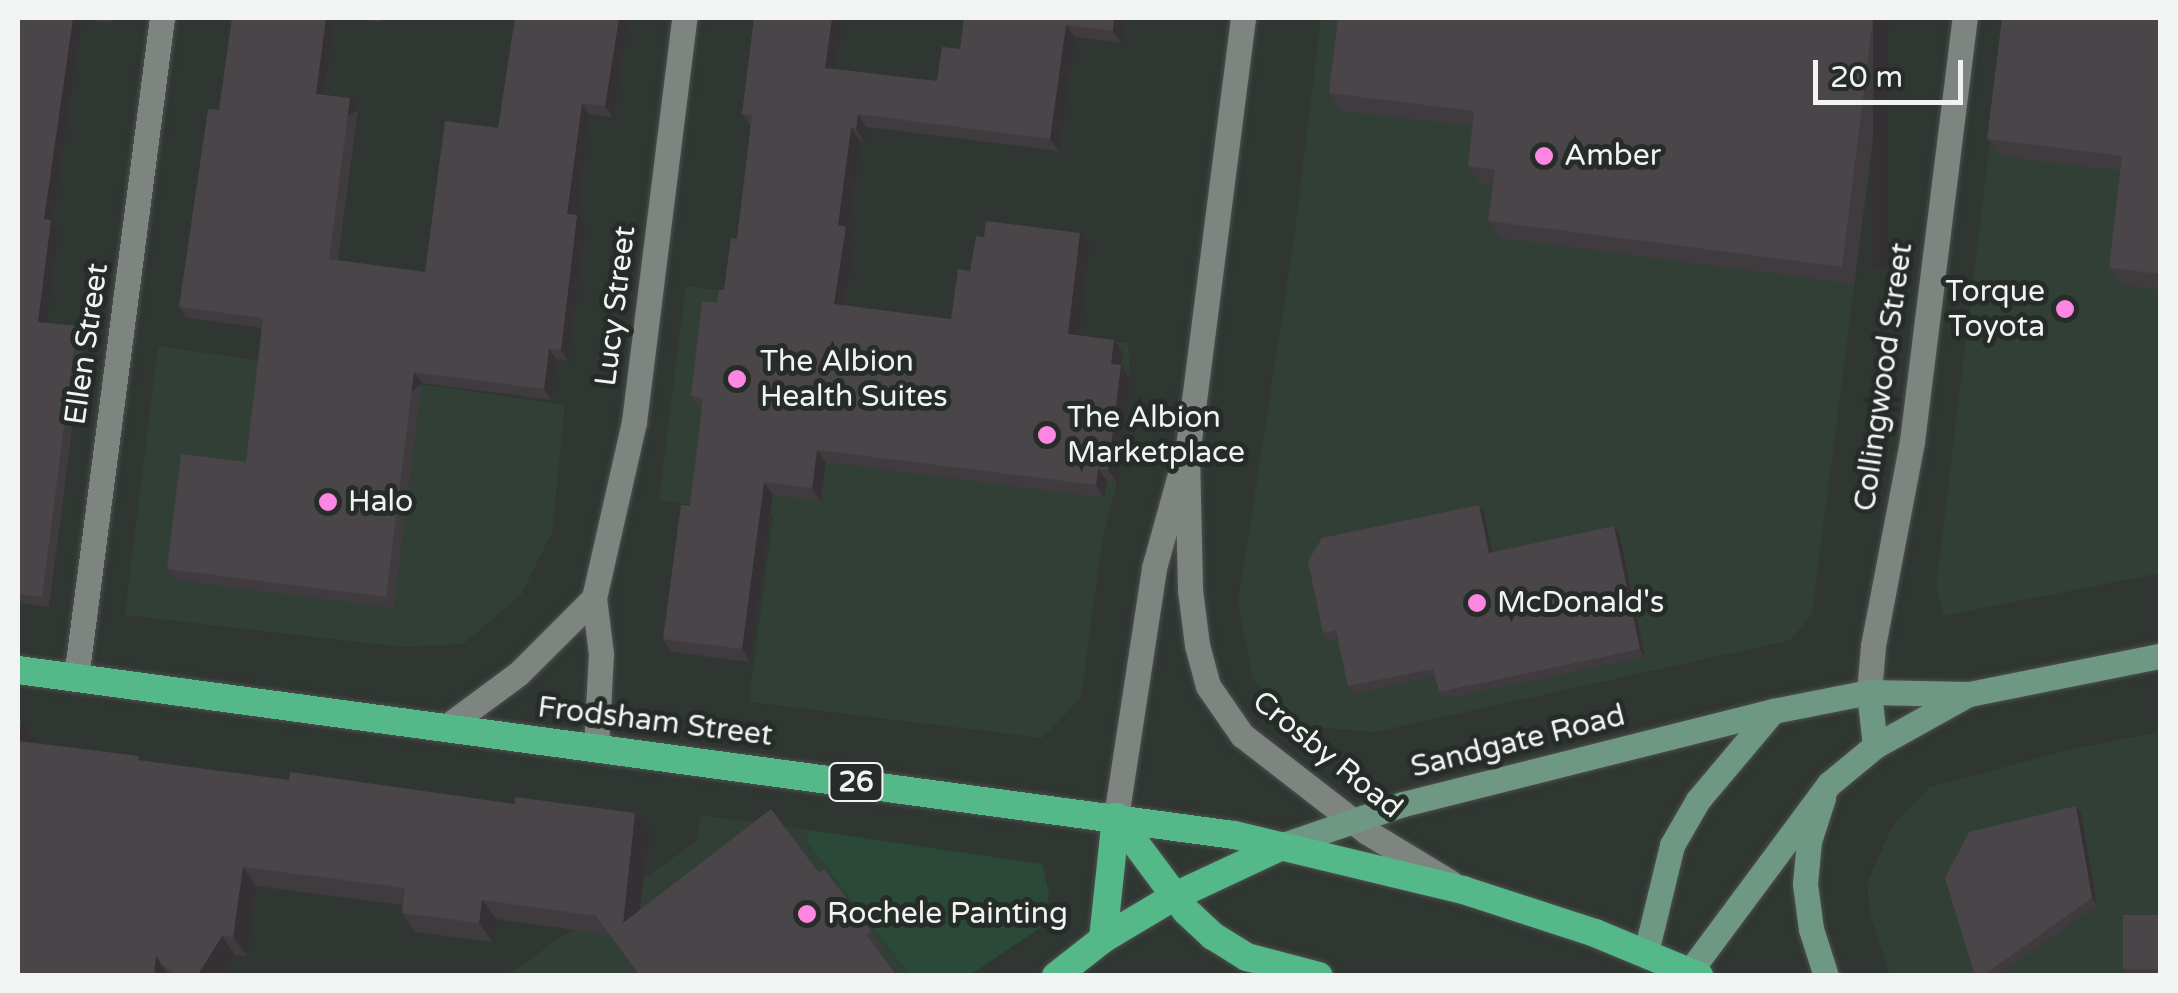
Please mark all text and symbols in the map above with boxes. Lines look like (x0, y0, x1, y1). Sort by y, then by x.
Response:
scale bar (1818, 40, 1968, 102)
text: 20 m (1830, 59, 1903, 96)
place label: Amber (1564, 138, 1661, 174)
marker: Amber (1533, 145, 1555, 167)
street label: Lucy Street (588, 224, 644, 388)
street label: Collingwood Street (1847, 240, 1921, 514)
street label: Ellen Street (58, 261, 116, 427)
place label: Torque Toyota (1945, 274, 2045, 344)
marker: Torque Toyota (2054, 298, 2076, 320)
place label: The Albion Health Suites (760, 344, 948, 414)
marker: The Albion Health Suites (724, 366, 750, 392)
place label: The Albion Marketplace (1067, 400, 1245, 470)
marker: The Albion Marketplace (1036, 424, 1058, 446)
place label: Halo (348, 484, 413, 520)
marker: Halo (317, 491, 339, 513)
place label: McDonald's (1497, 585, 1664, 621)
marker: McDonald's (1466, 592, 1488, 614)
street label: Crosby Road (1245, 684, 1409, 826)
street label: Frodsham Street (536, 690, 774, 754)
street label: Sandgate Road (1407, 698, 1629, 786)
road number: 26 (826, 759, 886, 805)
place label: Rochele Painting (827, 896, 1068, 932)
marker: Rochele Painting (796, 903, 818, 925)

